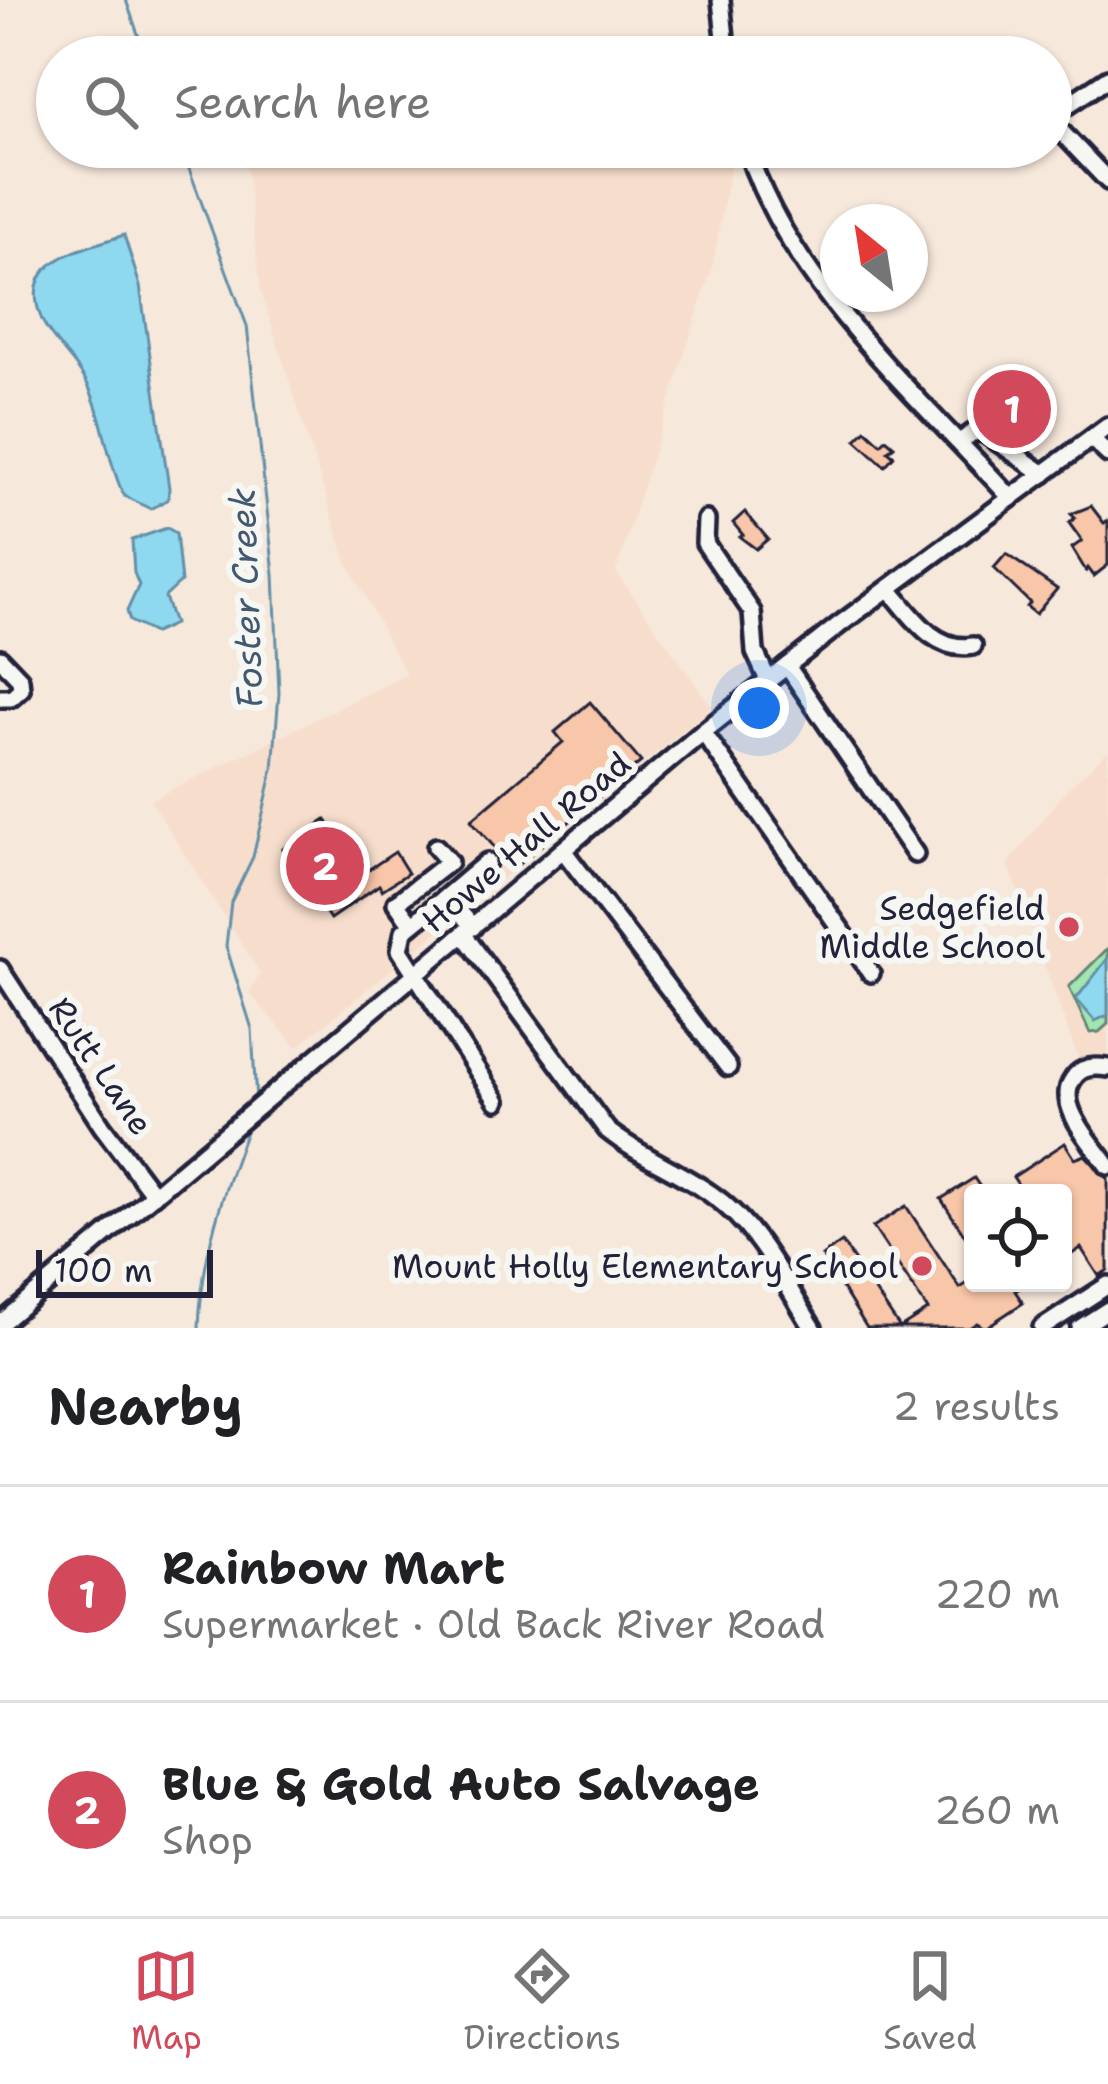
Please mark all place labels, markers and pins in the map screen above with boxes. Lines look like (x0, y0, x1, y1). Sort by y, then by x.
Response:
pin: 1 (973, 364, 1051, 454)
pin: 2 (286, 821, 364, 911)
place label: Sedgefield Middle School (820, 886, 1045, 969)
marker: Sedgefield Middle School (1056, 914, 1082, 940)
place label: Mount Holly Elementary School (392, 1244, 898, 1289)
marker: Mount Holly Elementary School (909, 1253, 935, 1279)

